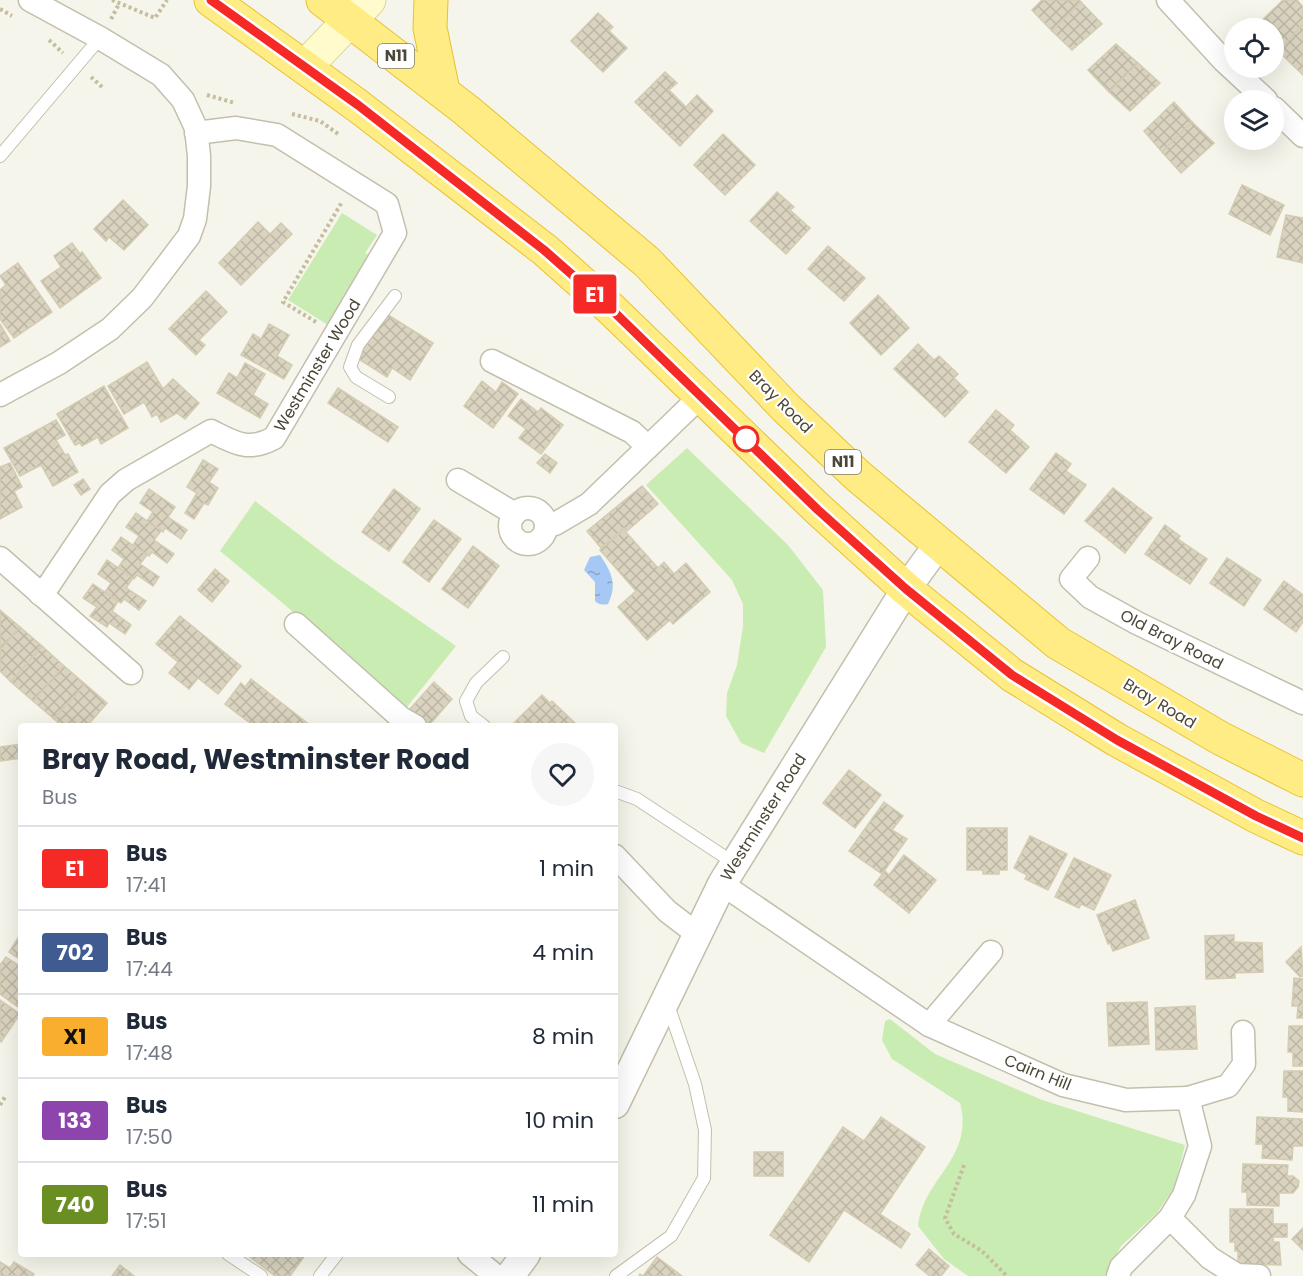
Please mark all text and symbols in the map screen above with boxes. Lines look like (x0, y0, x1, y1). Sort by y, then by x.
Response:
map controls (1224, 18, 1284, 150)
button: locate (1224, 18, 1284, 78)
road number: N11 (378, 44, 414, 68)
button: layers (1224, 90, 1284, 150)
line badge: E1 (568, 274, 622, 314)
text: E1 (585, 280, 605, 309)
street label: Westminster Wood (269, 294, 366, 436)
street label: Bray Road (744, 364, 818, 438)
unlabelled marker (733, 426, 759, 452)
road number: N11 (825, 450, 861, 474)
street label: Old Bray Road (1116, 604, 1227, 675)
street label: Bray Road (1119, 673, 1201, 734)
text: Bray Road, Westminster Road (42, 740, 470, 779)
button: heart (531, 743, 594, 806)
street label: Westminster Road (715, 749, 812, 885)
text: Bus (42, 783, 78, 811)
text: Bus (126, 838, 168, 869)
text: 1 min (539, 853, 594, 884)
text: E1 (65, 854, 85, 883)
text: 17:41 (126, 871, 167, 899)
text: Bus (126, 922, 168, 953)
text: 4 min (532, 937, 594, 968)
text: 702 (57, 938, 93, 967)
text: 17:44 (126, 955, 173, 983)
text: Bus (126, 1006, 168, 1037)
text: 8 min (532, 1021, 594, 1052)
text: X1 (64, 1022, 86, 1051)
text: 17:48 (126, 1039, 173, 1067)
street label: Cairn Hill (1001, 1049, 1075, 1096)
text: Bus (126, 1090, 168, 1121)
text: 10 min (525, 1105, 594, 1136)
text: 133 (58, 1106, 92, 1135)
text: 17:50 (126, 1123, 173, 1151)
text: Bus (126, 1174, 168, 1205)
text: 11 min (532, 1189, 594, 1220)
text: 740 (55, 1190, 95, 1219)
text: 17:51 (126, 1207, 167, 1235)

